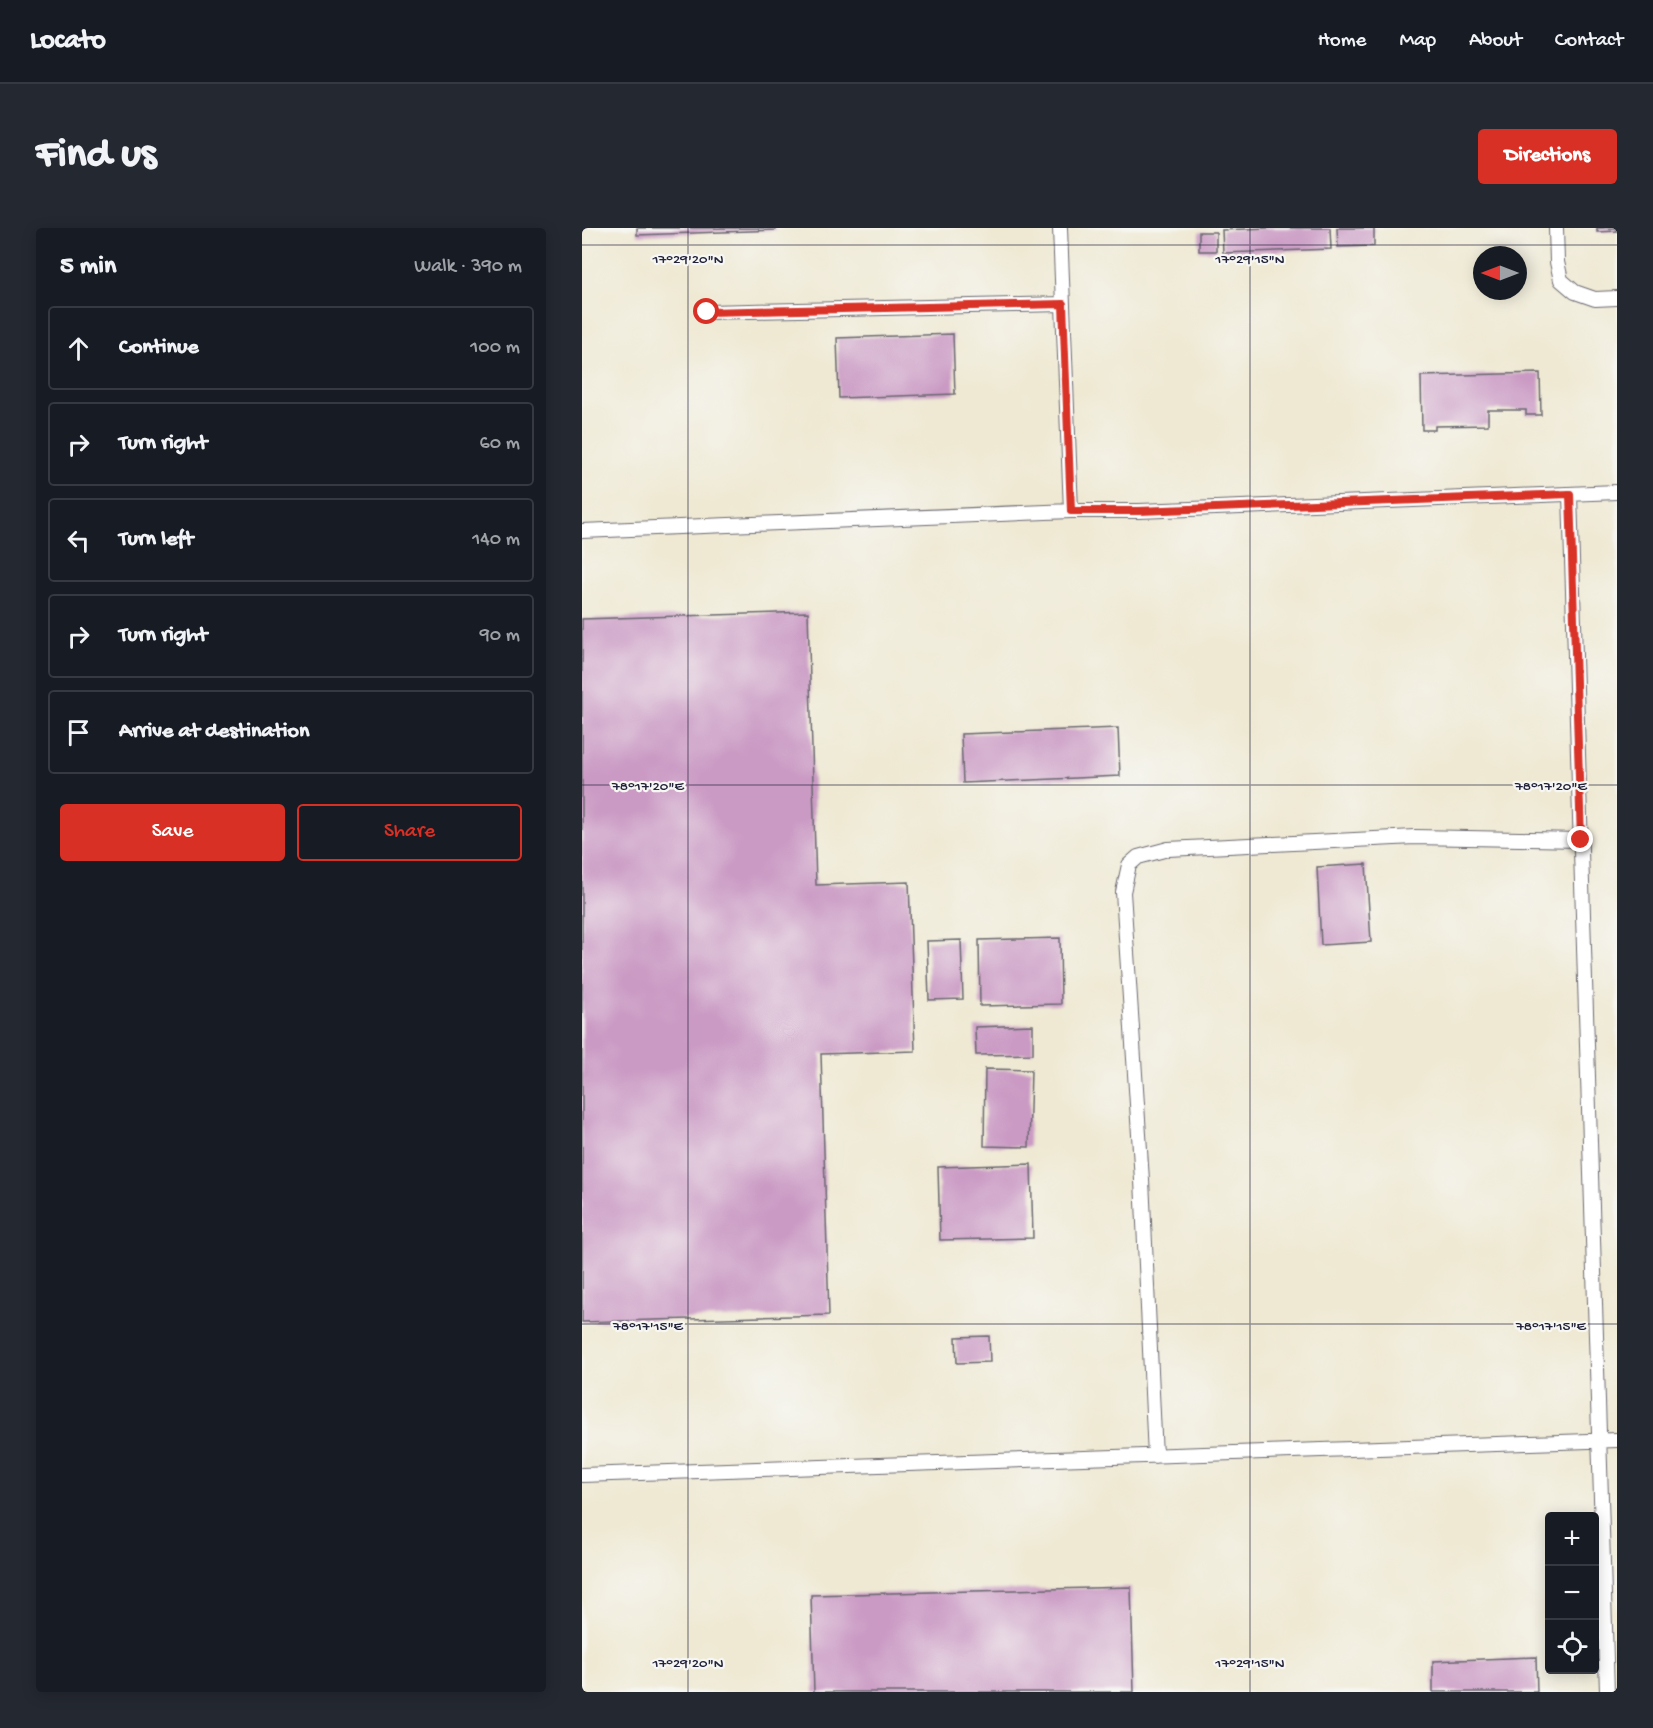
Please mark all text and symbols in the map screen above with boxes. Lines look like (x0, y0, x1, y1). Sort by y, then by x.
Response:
text: Locato (30, 25, 106, 58)
text: Home (1318, 29, 1366, 54)
text: Map (1399, 29, 1436, 54)
text: About (1469, 29, 1522, 54)
text: Contact (1555, 29, 1623, 54)
button: Directions (1478, 129, 1617, 184)
text: Find us (36, 132, 156, 181)
north arrow (1473, 246, 1527, 300)
text: 17°29'20"N (651, 251, 724, 269)
text: 17°29'15"N (1214, 251, 1285, 269)
text: 5 min (60, 252, 116, 283)
text: Walk · 390 m (414, 256, 522, 279)
route start (693, 298, 719, 324)
icon: ahead (62, 332, 95, 365)
text: Continue (119, 335, 199, 361)
text: 100 m (470, 337, 520, 360)
icon: right (62, 428, 95, 461)
text: Turn right (119, 431, 207, 457)
text: 60 m (480, 433, 520, 456)
icon: left (62, 524, 95, 557)
text: Turn left (119, 527, 193, 553)
text: 140 m (472, 529, 520, 552)
icon: right (62, 620, 95, 653)
text: Turn right (119, 623, 207, 649)
text: 90 m (480, 625, 520, 648)
icon: arrive (62, 716, 95, 749)
text: Arrive at destination (119, 719, 309, 745)
text: 78°17'20"E (611, 778, 685, 796)
text: 78°17'20"E (1514, 778, 1588, 796)
button: Save (60, 804, 285, 861)
button: Share (297, 804, 522, 861)
route end (1567, 826, 1593, 852)
text: 78°17'15"E (612, 1318, 684, 1336)
text: 78°17'15"E (1515, 1318, 1587, 1336)
map controls (1545, 1512, 1599, 1674)
button: + (1545, 1512, 1599, 1566)
button: − (1545, 1566, 1599, 1620)
button: locate (1545, 1620, 1599, 1674)
text: 17°29'20"N (651, 1655, 724, 1673)
text: 17°29'15"N (1214, 1655, 1285, 1673)

